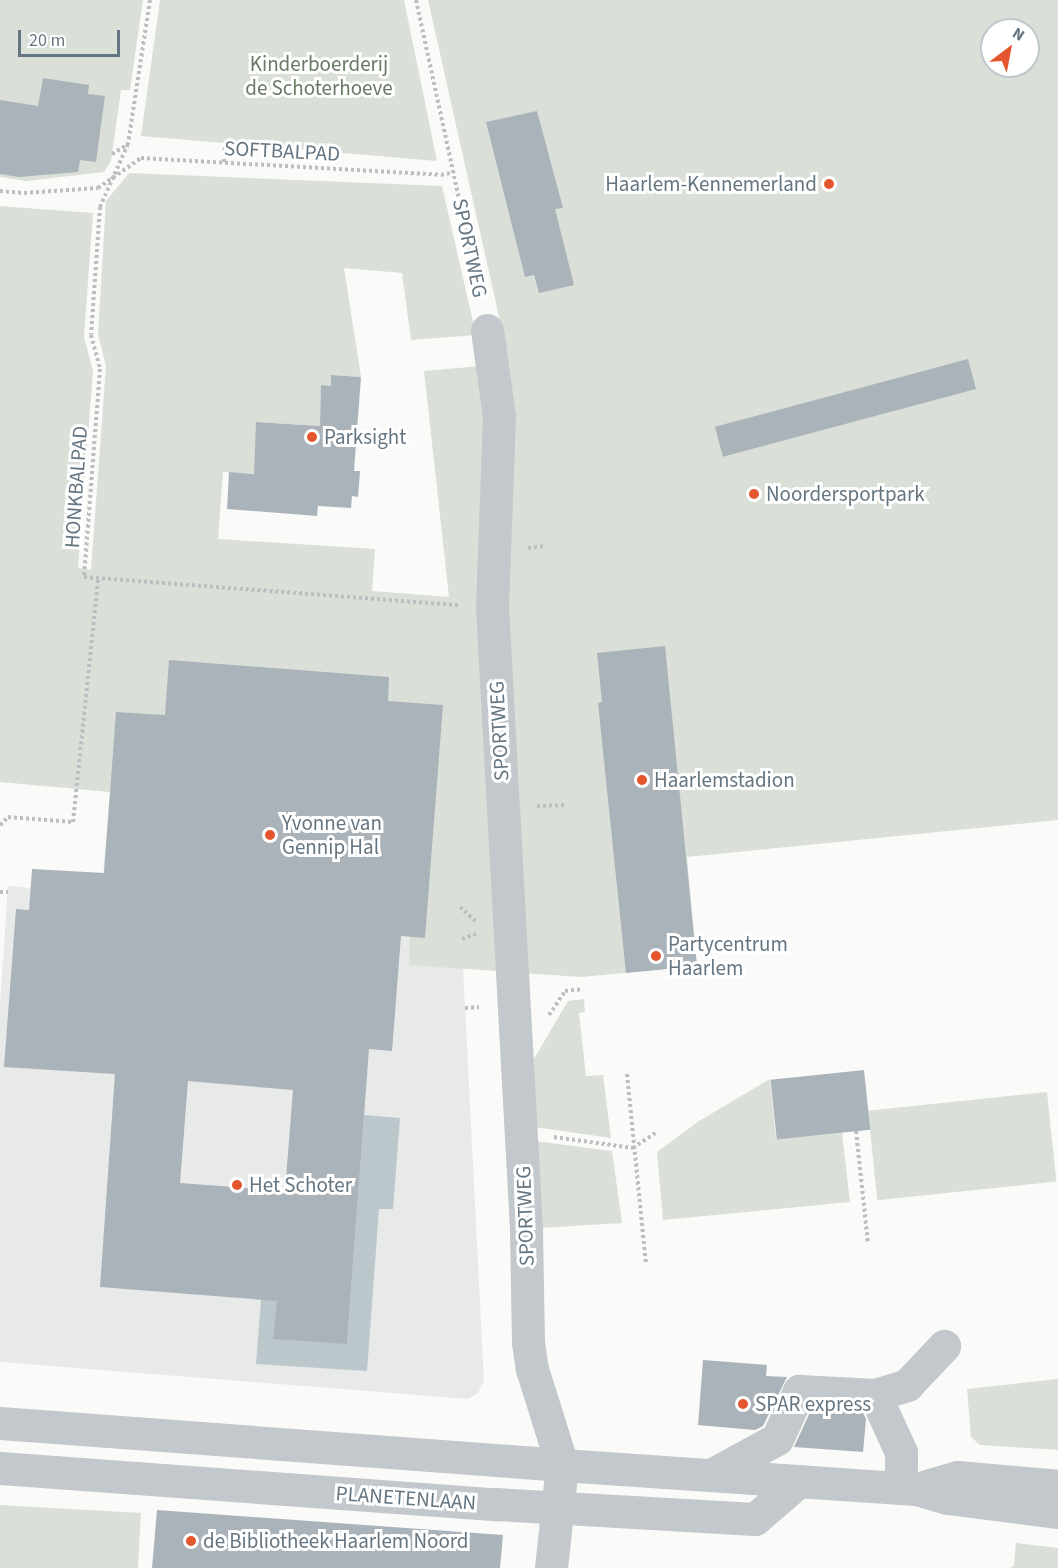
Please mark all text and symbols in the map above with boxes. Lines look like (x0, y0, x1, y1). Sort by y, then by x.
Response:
scale bar (21, 18, 123, 56)
north arrow (980, 18, 1040, 78)
text: N (1008, 22, 1029, 47)
text: 20 m (29, 28, 65, 53)
park label: Kinderboerderij de Schoterhoeve (245, 51, 393, 101)
street label: SOFTBALPAD (223, 135, 341, 167)
place label: Haarlem-Kennemerland (605, 171, 817, 197)
marker: Haarlem-Kennemerland (822, 177, 836, 191)
street label: SPORTWEG (447, 196, 493, 300)
place label: Parksight (324, 424, 406, 450)
street label: HONKBALPAD (59, 425, 93, 549)
marker: Parksight (305, 430, 319, 444)
place label: Noordersportpark (766, 481, 925, 507)
marker: Noordersportpark (747, 487, 761, 501)
street label: SPORTWEG (484, 680, 514, 782)
place label: Haarlemstadion (654, 767, 795, 793)
marker: Haarlemstadion (635, 773, 649, 787)
place label: Yvonne van Gennip Hal (282, 810, 382, 860)
marker: Yvonne van Gennip Hal (263, 828, 277, 842)
place label: Partycentrum Haarlem (668, 931, 788, 981)
marker: Partycentrum Haarlem (649, 949, 663, 963)
street label: SPORTWEG (511, 1165, 539, 1267)
place label: Het Schoter (249, 1172, 352, 1198)
marker: Het Schoter (230, 1178, 244, 1192)
place label: SPAR express (755, 1391, 871, 1417)
marker: SPAR express (736, 1397, 750, 1411)
street label: PLANETENLAAN (335, 1481, 477, 1515)
place label: de Bibliotheek Haarlem Noord (203, 1528, 468, 1554)
marker: de Bibliotheek Haarlem Noord (184, 1534, 198, 1548)

